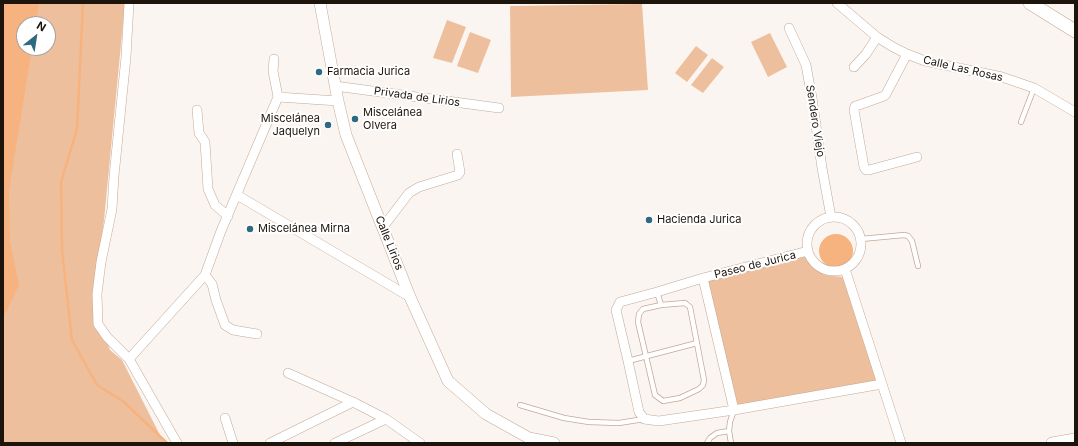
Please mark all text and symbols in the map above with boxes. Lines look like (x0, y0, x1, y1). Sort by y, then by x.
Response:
north arrow (16, 16, 56, 56)
text: N (34, 18, 49, 35)
street label: Calle Las Rosas (922, 53, 1004, 85)
place label: Farmacia Jurica (327, 65, 410, 79)
marker: Farmacia Jurica (314, 67, 324, 77)
street label: Privada de Lirios (373, 84, 461, 110)
street label: Sendero Viejo (803, 84, 827, 158)
place label: Miscelánea Olvera (363, 106, 422, 132)
place label: Miscelánea Jaquelyn (261, 112, 320, 138)
marker: Miscelánea Olvera (350, 114, 360, 124)
marker: Miscelánea Jaquelyn (323, 120, 333, 130)
place label: Hacienda Jurica (657, 213, 742, 227)
street label: Calle Lirios (372, 214, 406, 272)
marker: Hacienda Jurica (644, 215, 654, 225)
place label: Miscelánea Mirna (258, 222, 350, 236)
marker: Miscelánea Mirna (245, 224, 255, 234)
street label: Paseo de Jurica (713, 248, 797, 282)

